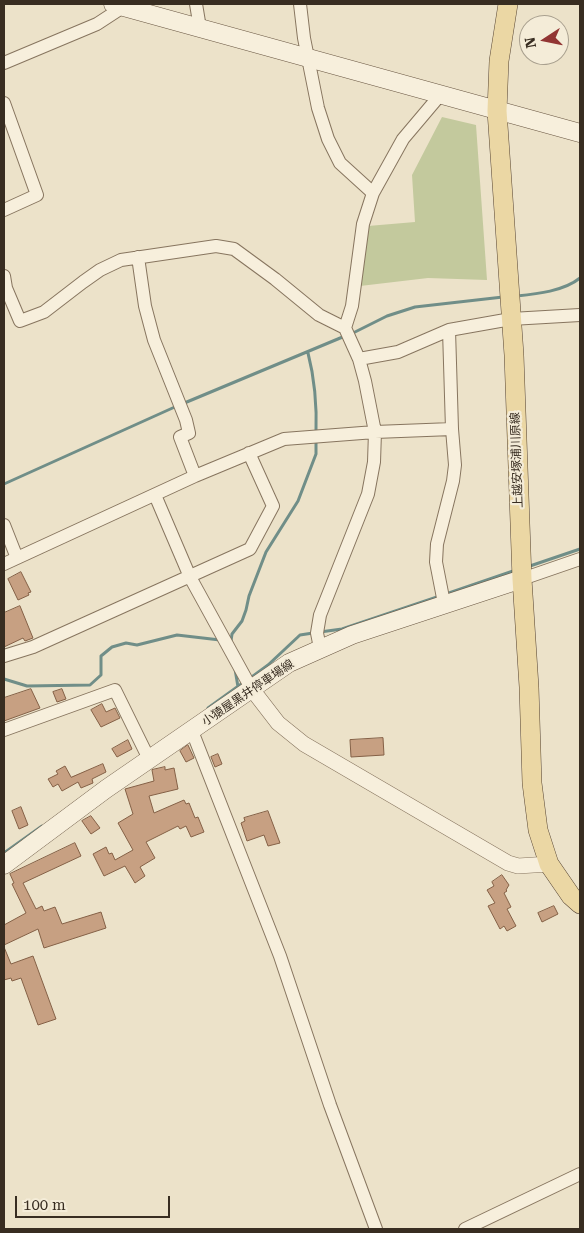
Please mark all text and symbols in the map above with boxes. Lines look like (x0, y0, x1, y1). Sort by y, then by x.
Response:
north arrow (519, 15, 569, 65)
text: N (521, 36, 539, 49)
street label: 上越安塚浦川原線 (508, 412, 526, 508)
street label: 小猿屋黒井停車場線 (199, 657, 297, 729)
scale bar (18, 1186, 172, 1218)
text: 100 m (23, 1196, 66, 1214)

